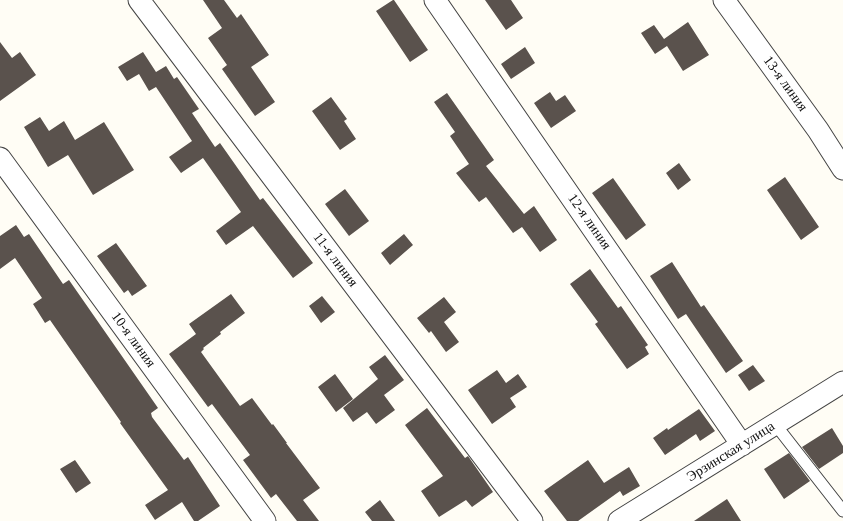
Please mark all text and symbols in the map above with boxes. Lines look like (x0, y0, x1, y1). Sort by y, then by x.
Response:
street label: 13-я линия (759, 53, 811, 115)
street label: 12-я линия (564, 191, 614, 253)
street label: 11-я линия (309, 229, 361, 291)
street label: 10-я линия (107, 309, 159, 371)
street label: Эрзинская улица (684, 418, 778, 486)

